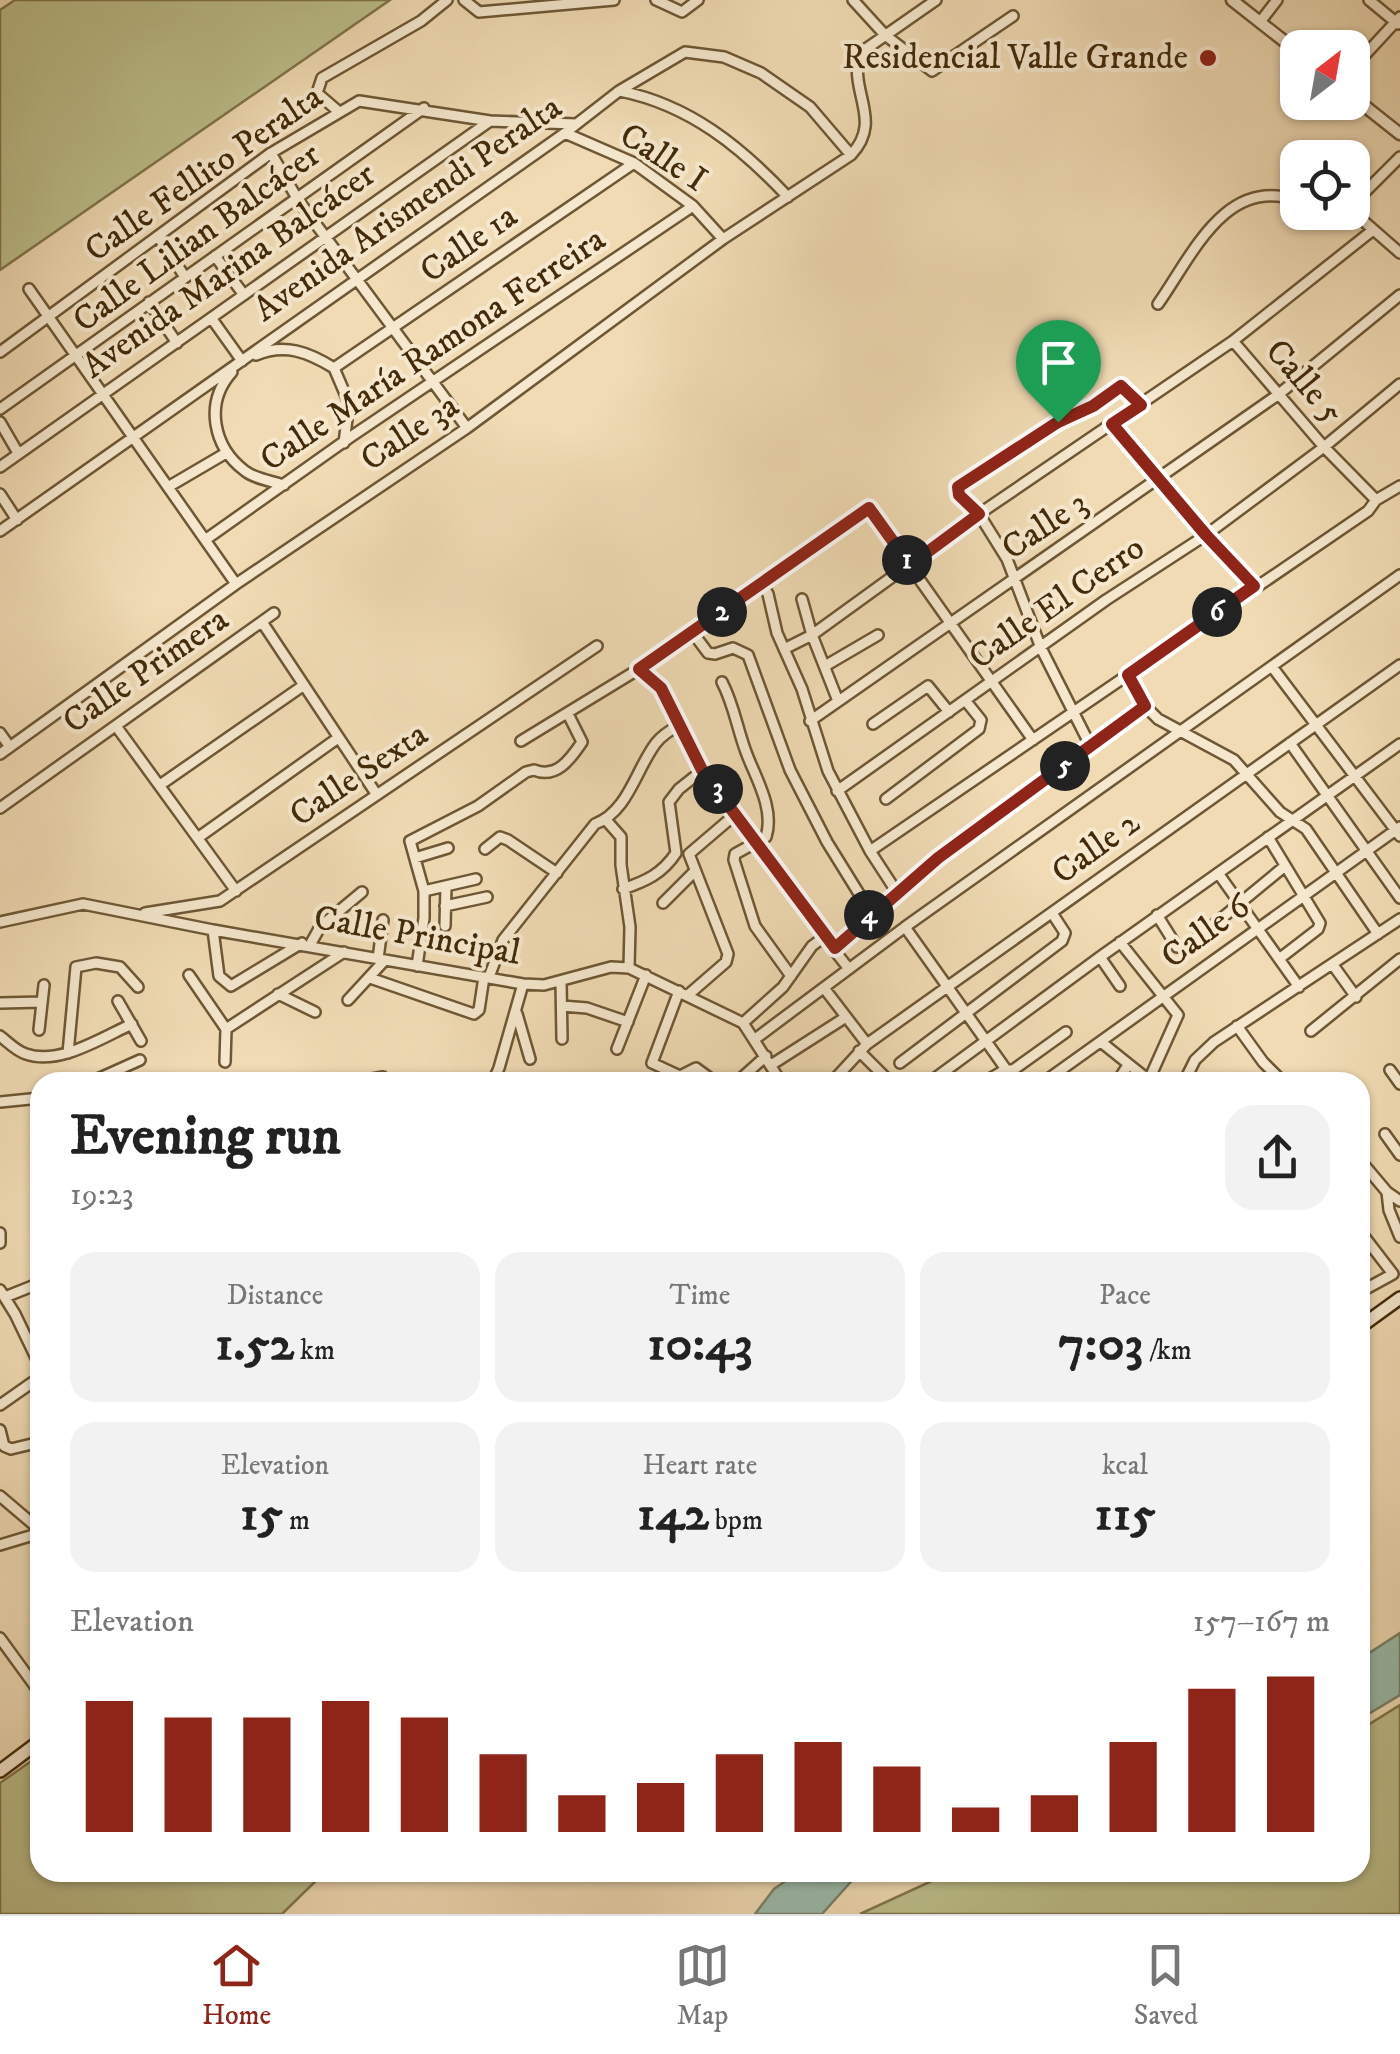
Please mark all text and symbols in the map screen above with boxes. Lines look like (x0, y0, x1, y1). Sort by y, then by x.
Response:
north arrow (1280, 30, 1370, 120)
map controls (1280, 30, 1370, 230)
place label: Residencial Valle Grande (842, 36, 1188, 80)
marker: Residencial Valle Grande (1197, 47, 1219, 69)
street label: Calle Fellito Peralta (77, 75, 332, 272)
street label: Avenida Arismendi Peralta (245, 86, 571, 332)
street label: Calle I (611, 114, 715, 202)
street label: Calle Lilian Balcácer (65, 133, 329, 343)
button: locate (1280, 140, 1370, 230)
street label: Avenida Marina Balcácer (74, 153, 384, 389)
street label: Calle 1a (412, 195, 526, 293)
street label: Calle María Ramona Ferreira (252, 218, 614, 482)
pin (1016, 320, 1101, 423)
street label: Calle 5 (1255, 330, 1353, 434)
icon: arrive (1031, 335, 1086, 390)
street label: Calle 3a (353, 384, 468, 482)
street label: Calle 3 (994, 481, 1096, 571)
street label: Calle El Cerro (961, 526, 1153, 680)
pin: 1 (882, 535, 932, 585)
text: 1 (902, 542, 912, 577)
pin: 2 (697, 587, 747, 637)
pin: 6 (1192, 587, 1242, 637)
text: 2 (715, 594, 729, 629)
text: 6 (1210, 594, 1224, 629)
street label: Calle Primera (55, 598, 237, 744)
street label: Calle Sexta (282, 713, 437, 837)
pin: 5 (1040, 741, 1090, 791)
text: 5 (1058, 748, 1072, 783)
pin: 3 (693, 764, 743, 814)
text: 3 (713, 771, 723, 806)
street label: Calle 2 (1043, 801, 1149, 895)
street label: Calle 6 (1153, 884, 1261, 979)
pin: 4 (844, 890, 894, 940)
street label: Calle Principal (310, 896, 524, 976)
text: 4 (861, 897, 877, 932)
text: Evening run (70, 1103, 341, 1172)
button: share (1225, 1105, 1330, 1210)
text: 19:23 (70, 1175, 134, 1215)
text: Distance (227, 1278, 323, 1313)
text: Time (670, 1278, 730, 1313)
text: Pace (1099, 1278, 1151, 1313)
text: 1.52 (215, 1313, 294, 1376)
text: 10:43 (647, 1313, 753, 1376)
text: 7:03 (1058, 1313, 1143, 1376)
text: km (294, 1333, 335, 1368)
text: /km (1143, 1333, 1192, 1368)
text: Elevation (221, 1448, 329, 1483)
text: Heart rate (643, 1448, 757, 1483)
text: kcal (1102, 1448, 1148, 1483)
text: 15 (240, 1483, 283, 1546)
text: 142 (637, 1483, 709, 1546)
text: 115 (1094, 1483, 1156, 1546)
text: m (283, 1503, 310, 1538)
text: bpm (709, 1503, 763, 1538)
text: Elevation (70, 1602, 194, 1642)
text: 157–167 m (1193, 1602, 1330, 1642)
tab: Home (202, 1938, 271, 2033)
tab: Map (675, 1938, 730, 2033)
tab: Saved (1134, 1938, 1198, 2033)

